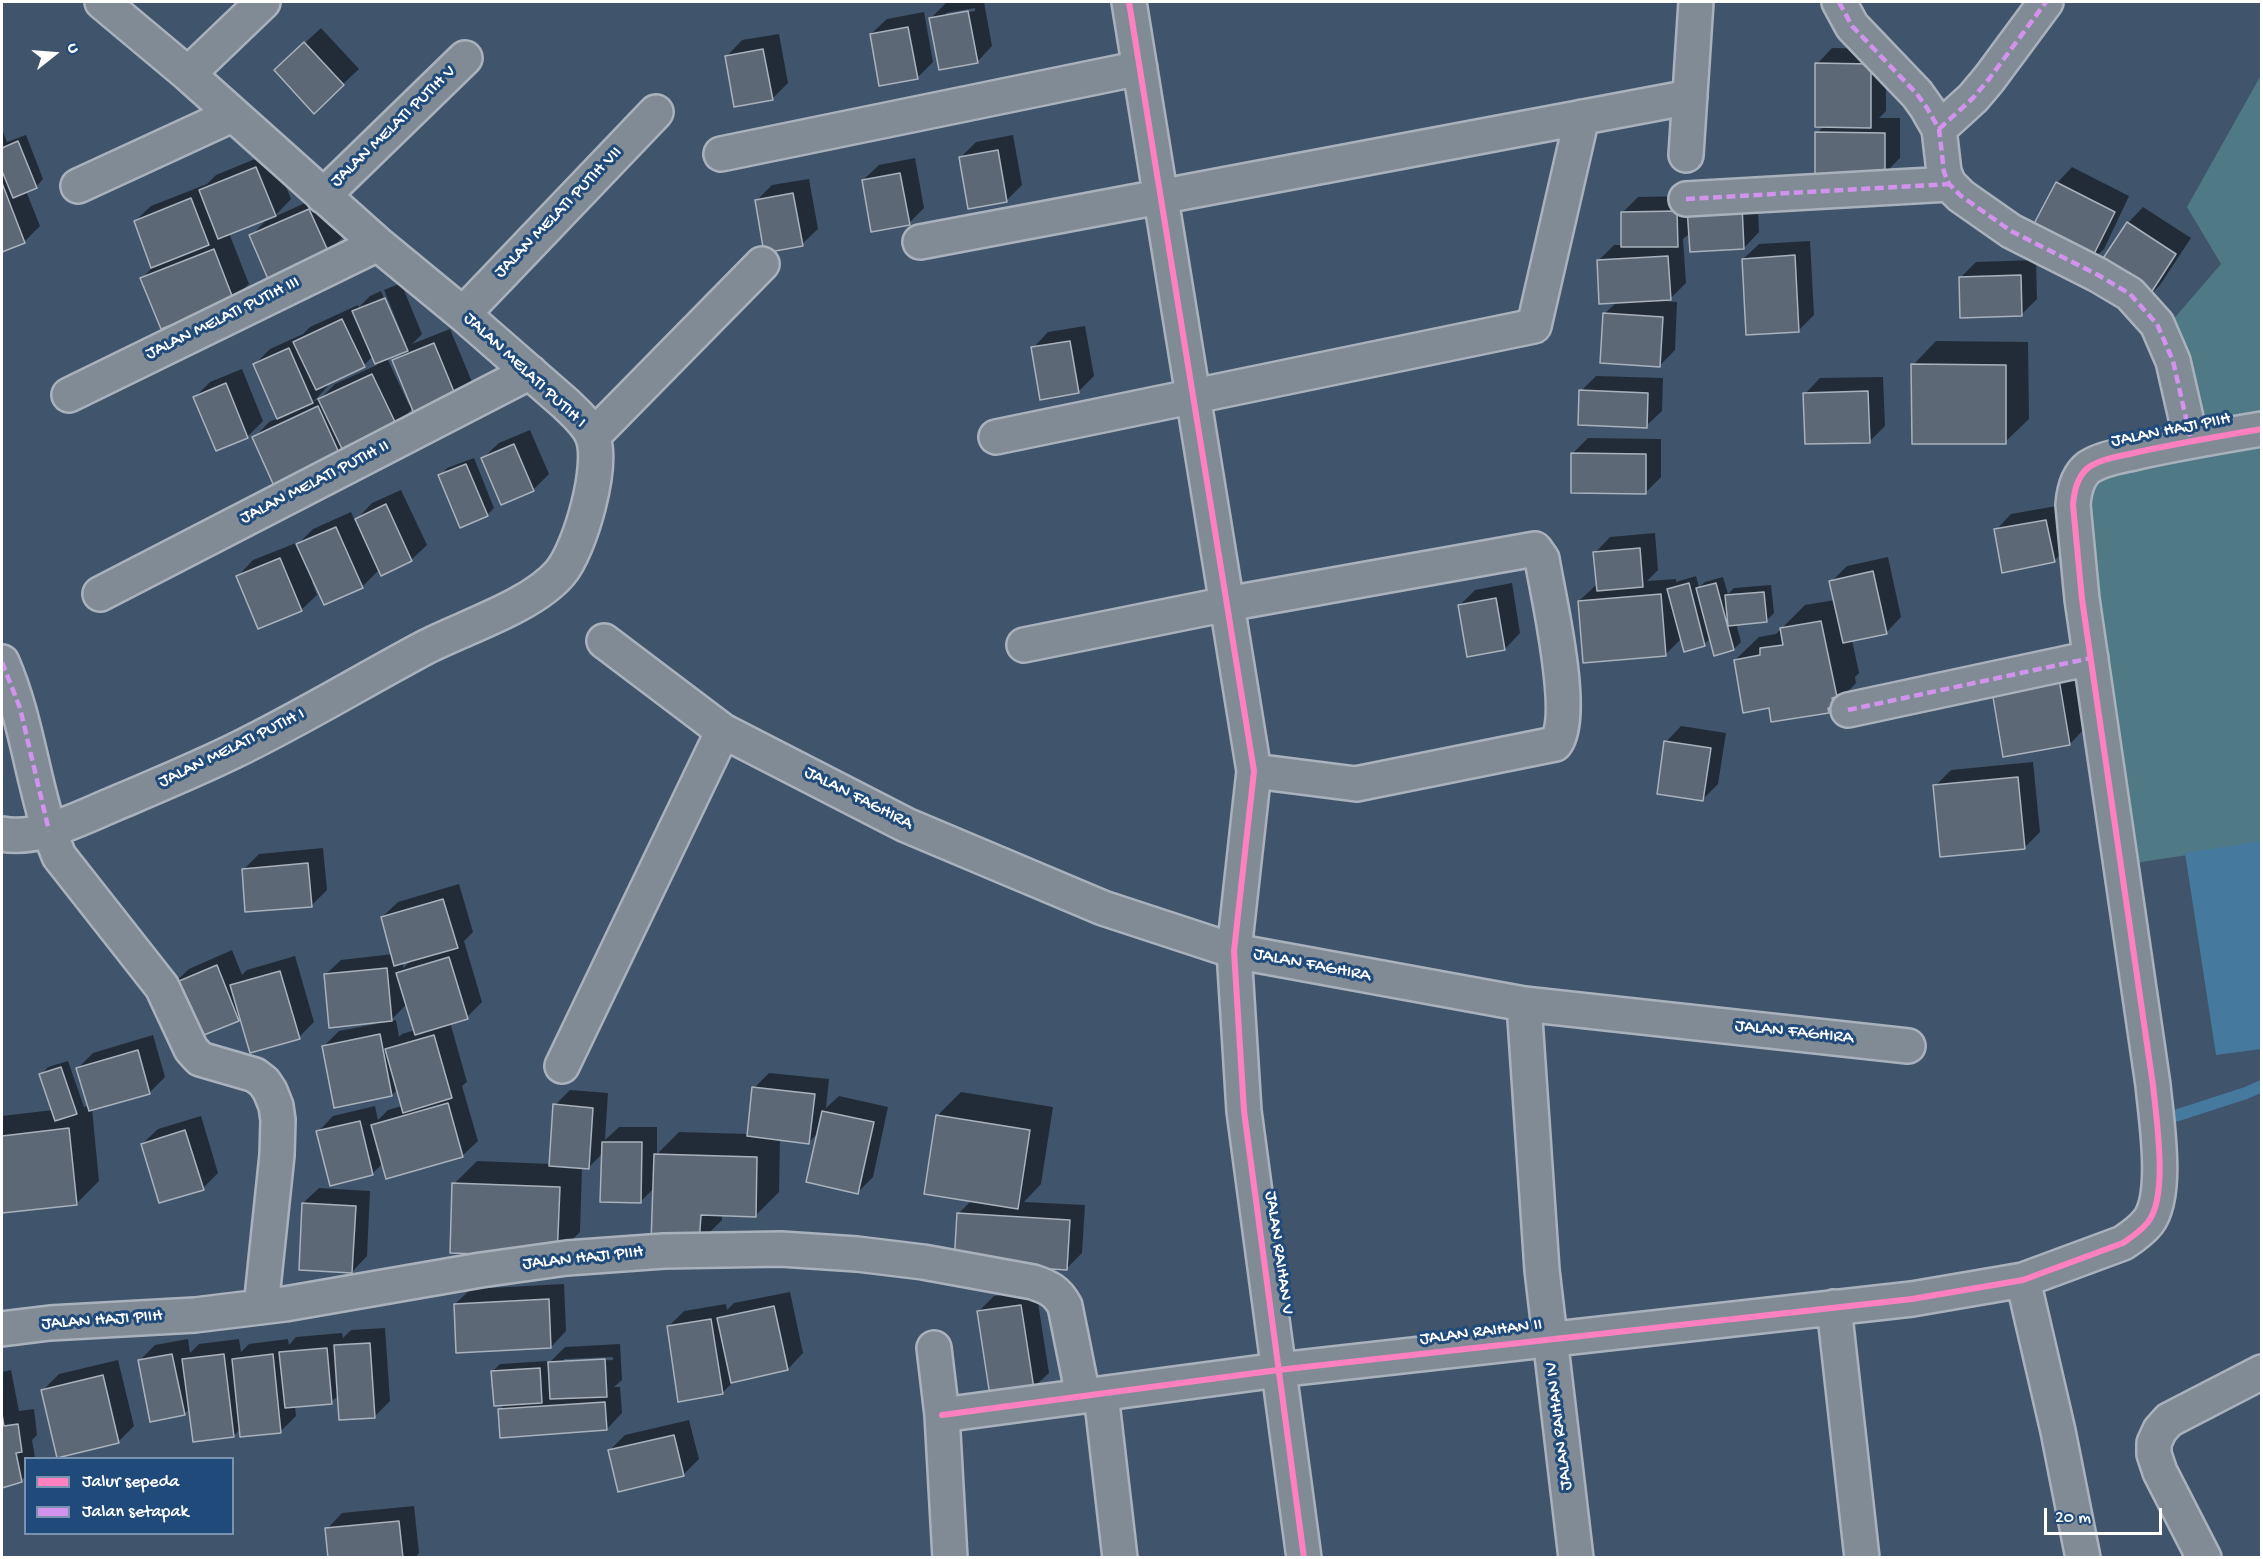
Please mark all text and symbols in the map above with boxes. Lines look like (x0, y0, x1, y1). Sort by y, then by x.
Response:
north arrow (24, 24, 84, 84)
text: U (61, 41, 82, 56)
street label: JALAN MELATI PUTIH V (327, 62, 461, 192)
street label: JALAN MELATI PUTIH VII (491, 143, 627, 283)
street label: JALAN MELATI PUTIH III (142, 272, 304, 366)
street label: JALAN MELATI PUTIH I (458, 308, 590, 434)
street label: JALAN HAJI PIIH (2109, 409, 2233, 453)
street label: JALAN MELATI PUTIH II (237, 436, 393, 530)
street label: JALAN MELATI PUTIH I (155, 704, 309, 794)
street label: JALAN FAGHIRA (800, 762, 916, 836)
street label: JALAN FAGHIRA (1251, 944, 1373, 988)
street label: JALAN FAGHIRA (1734, 1016, 1854, 1050)
street label: JALAN RAIHAN V (1259, 1190, 1297, 1316)
street label: JALAN HAJI PIIH (522, 1242, 644, 1276)
street label: JALAN HAJI PIIH (41, 1306, 163, 1336)
street label: JALAN RAIHAN II (1418, 1315, 1544, 1351)
street label: JALAN RAIHAN IV (1541, 1361, 1579, 1491)
legend (24, 1457, 234, 1535)
text: Jalur sepeda (82, 1472, 179, 1493)
scale bar (2047, 1496, 2166, 1534)
text: Jalan setapak (82, 1502, 188, 1523)
text: 20 m (2055, 1508, 2091, 1529)

